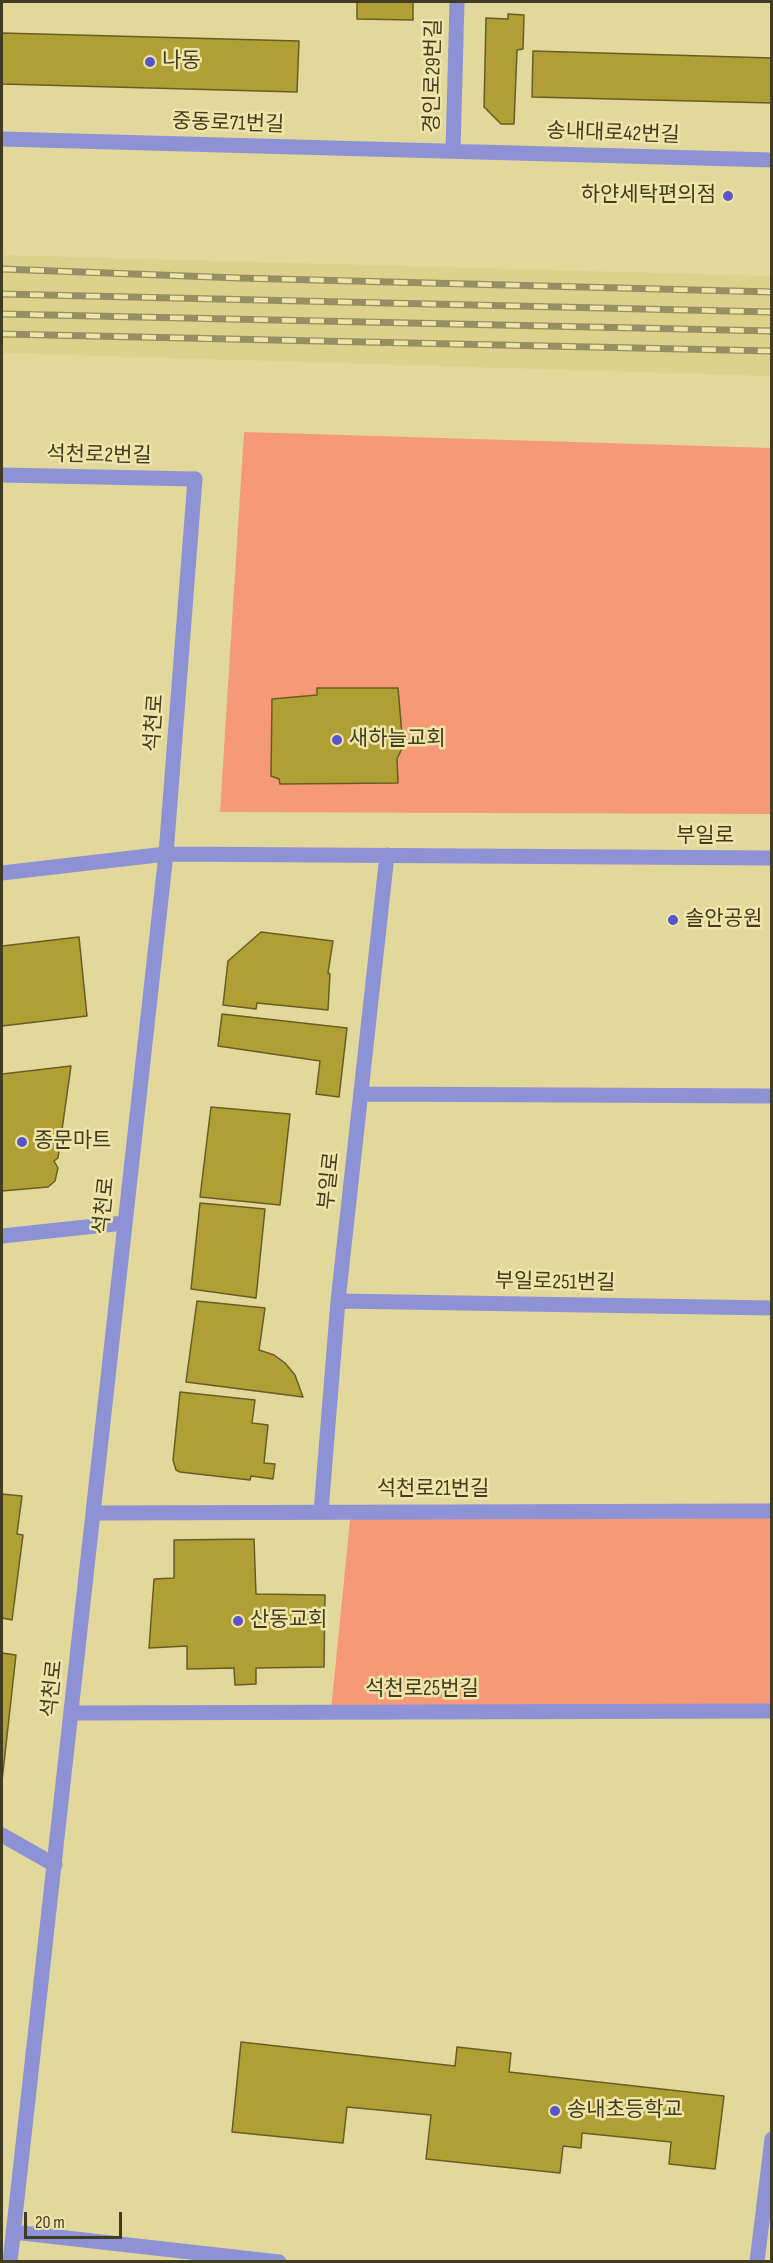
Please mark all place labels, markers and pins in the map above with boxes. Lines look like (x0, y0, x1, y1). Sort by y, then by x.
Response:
place label: 나동 (162, 49, 201, 75)
marker: 나동 (143, 55, 157, 69)
place label: 하얀세탁편의점 (581, 183, 716, 209)
marker: 하얀세탁편의점 (721, 189, 735, 203)
place label: 새하늘교회 (349, 727, 446, 753)
marker: 새하늘교회 (330, 733, 344, 747)
place label: 솔안공원 (685, 907, 762, 933)
marker: 솔안공원 (666, 913, 680, 927)
place label: 종문마트 (34, 1129, 111, 1155)
marker: 종문마트 (15, 1135, 29, 1149)
place label: 산동교회 (250, 1608, 327, 1634)
marker: 산동교회 (231, 1614, 245, 1628)
place label: 송내초등학교 (567, 2098, 683, 2124)
marker: 송내초등학교 (548, 2104, 562, 2118)

